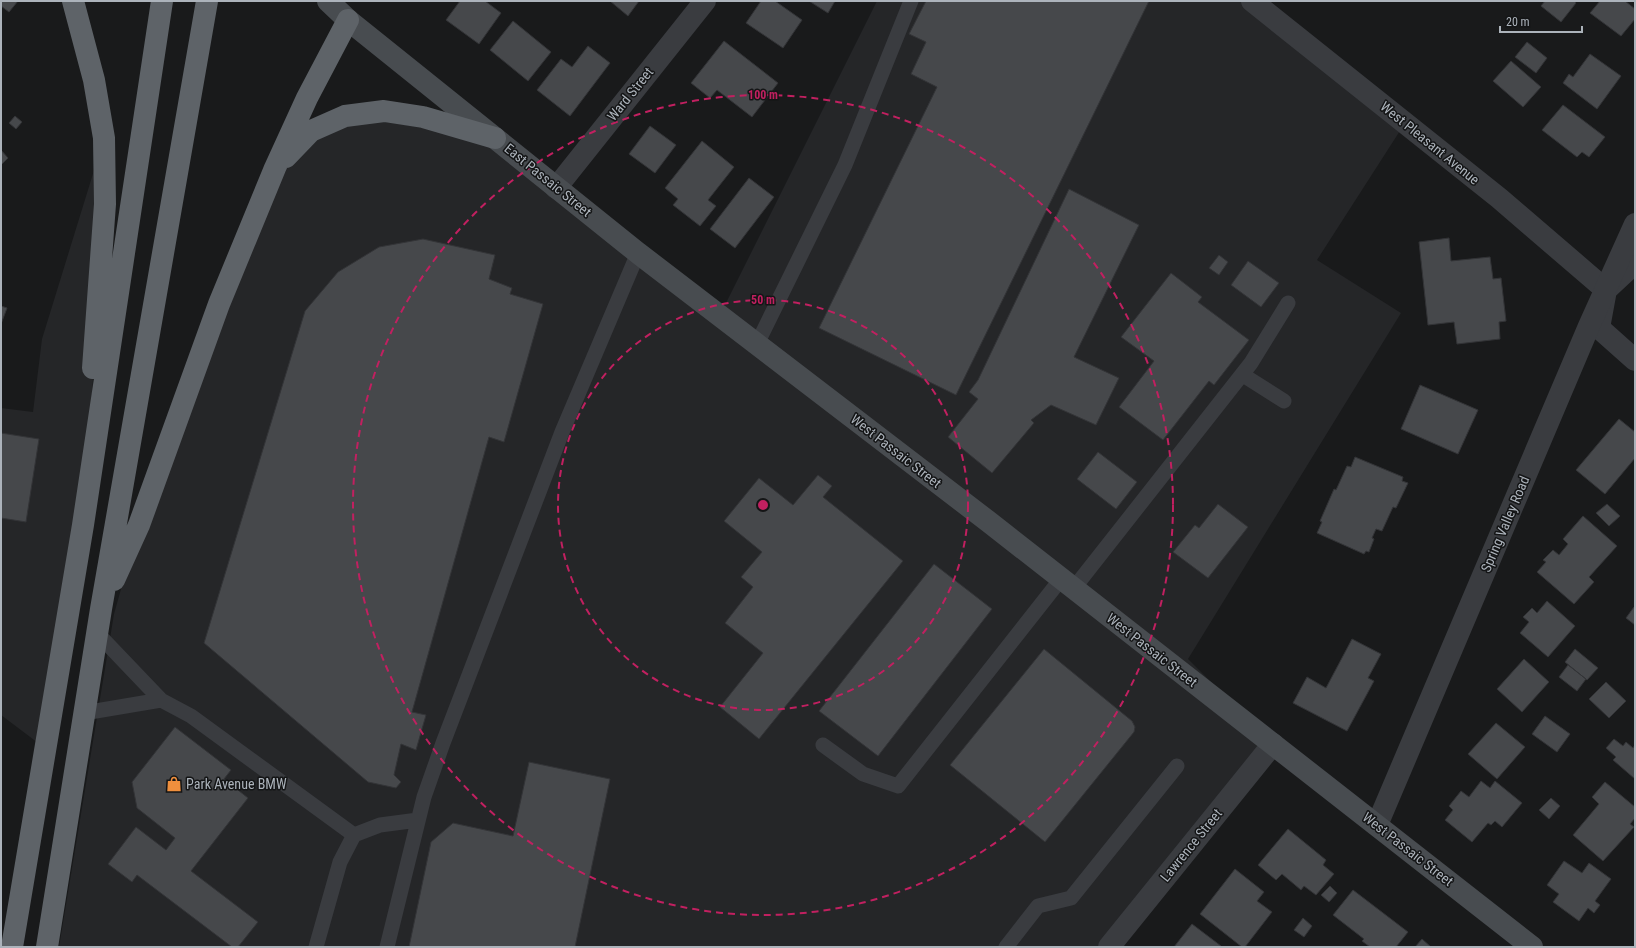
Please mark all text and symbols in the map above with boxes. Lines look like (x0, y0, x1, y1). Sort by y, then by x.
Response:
scale bar (1500, 8, 1582, 34)
text: 20 m (1506, 15, 1530, 29)
street label: Ward Street (604, 64, 656, 124)
text: 100 m (748, 88, 778, 102)
street label: West Pleasant Avenue (1377, 98, 1483, 188)
street label: East Passaic Street (501, 140, 595, 220)
text: 50 m (751, 293, 775, 307)
street label: West Passaic Street (848, 411, 944, 491)
street label: Spring Valley Road (1478, 474, 1532, 574)
centre of rings (756, 498, 770, 512)
street label: West Passaic Street (1104, 610, 1200, 690)
shop icon: Park Avenue BMW (165, 775, 183, 793)
place label: Park Avenue BMW (186, 776, 287, 792)
street label: Lawrence Street (1157, 805, 1225, 885)
street label: West Passaic Street (1360, 809, 1456, 889)

